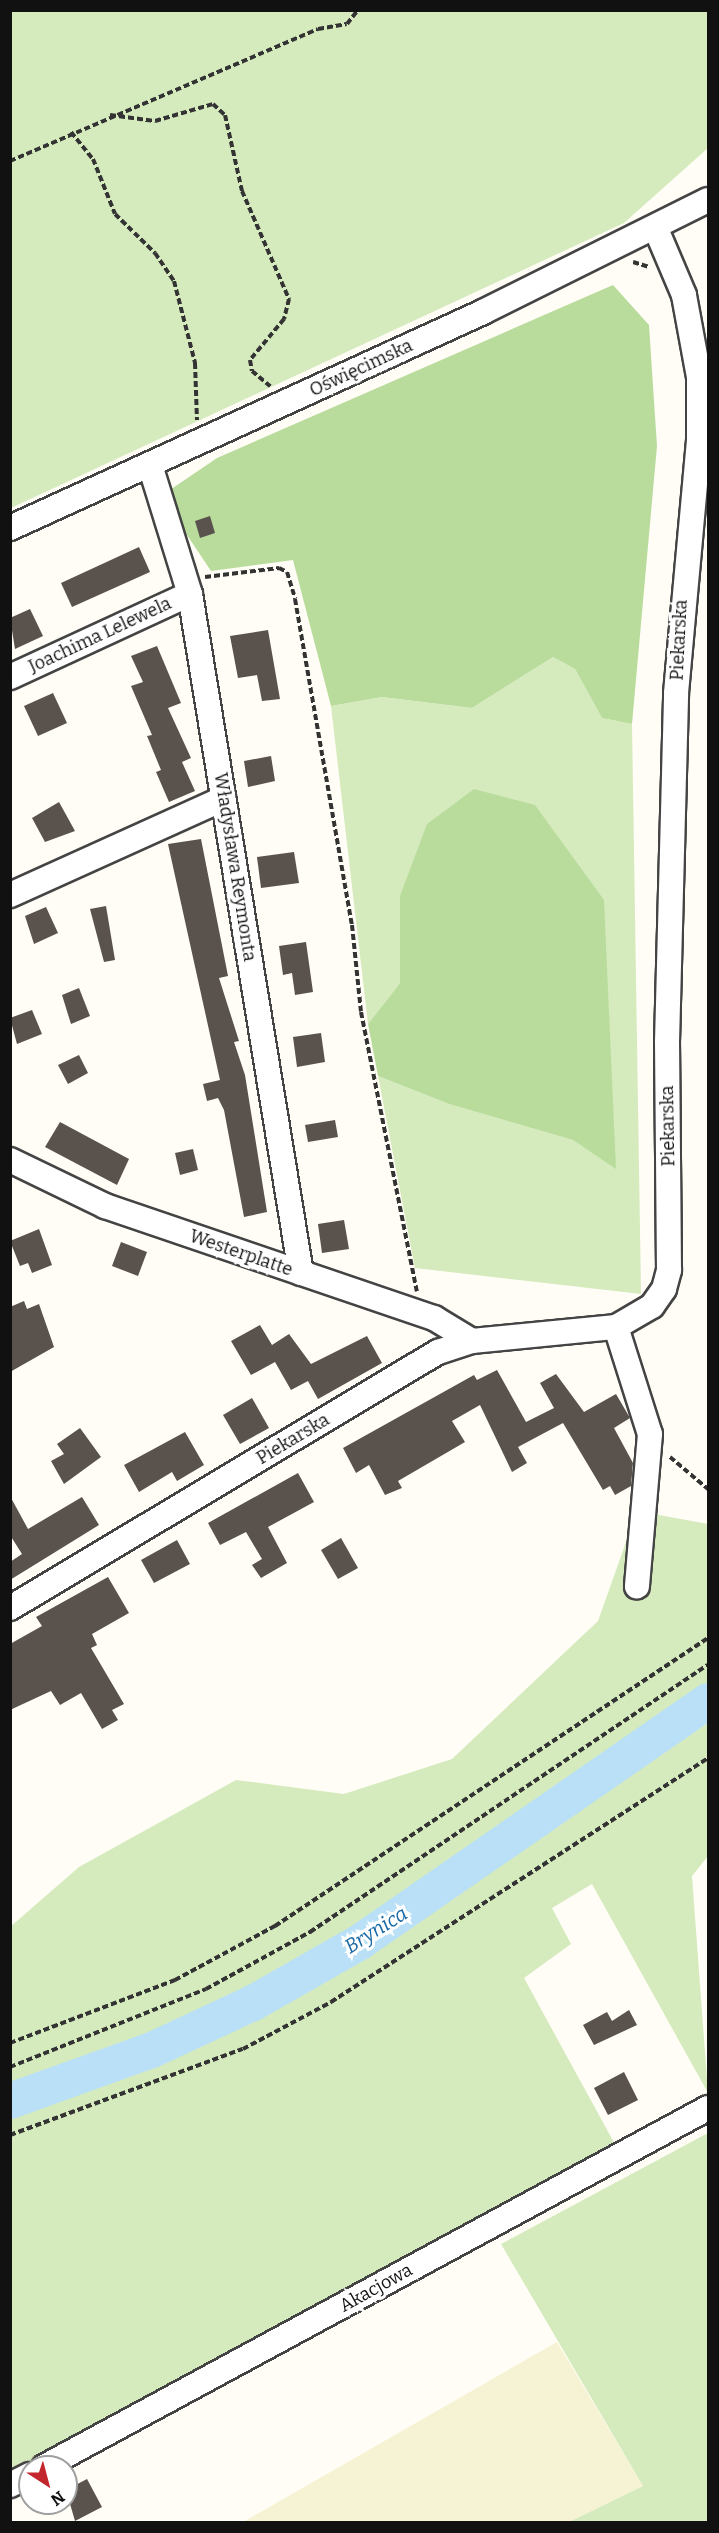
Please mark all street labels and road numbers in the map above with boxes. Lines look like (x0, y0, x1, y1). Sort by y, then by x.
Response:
street label: Oświęcimska (306, 335, 416, 401)
street label: Joachima Lelewela (25, 592, 175, 678)
street label: Piekarska (666, 599, 692, 681)
street label: Władysława Reymonta (209, 771, 261, 963)
street label: Piekarska (656, 1085, 680, 1167)
street label: Westerplatte (187, 1225, 295, 1281)
street label: Piekarska (253, 1409, 333, 1469)
street label: Akacjowa (336, 2259, 416, 2317)

